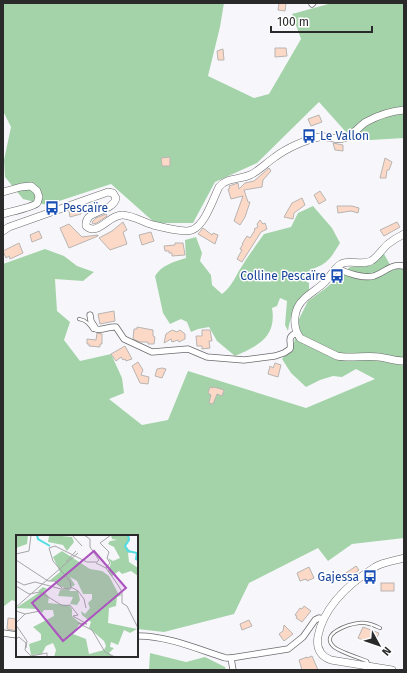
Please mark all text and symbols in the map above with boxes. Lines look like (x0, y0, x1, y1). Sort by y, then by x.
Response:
scale bar (271, 8, 372, 34)
text: 100 m (277, 15, 309, 29)
bus stop icon: Le Vallon (301, 128, 317, 144)
place label: Le Vallon (320, 129, 369, 143)
bus stop icon: Pescaïre (44, 200, 60, 216)
place label: Pescaïre (63, 201, 108, 215)
bus stop icon: Colline Pescaïre (329, 268, 345, 284)
place label: Colline Pescaïre (240, 269, 326, 283)
inset map (16, 535, 138, 657)
bus stop icon: Gajessa (362, 569, 378, 585)
place label: Gajessa (318, 570, 359, 584)
north arrow (359, 625, 399, 665)
text: N (379, 644, 394, 658)

